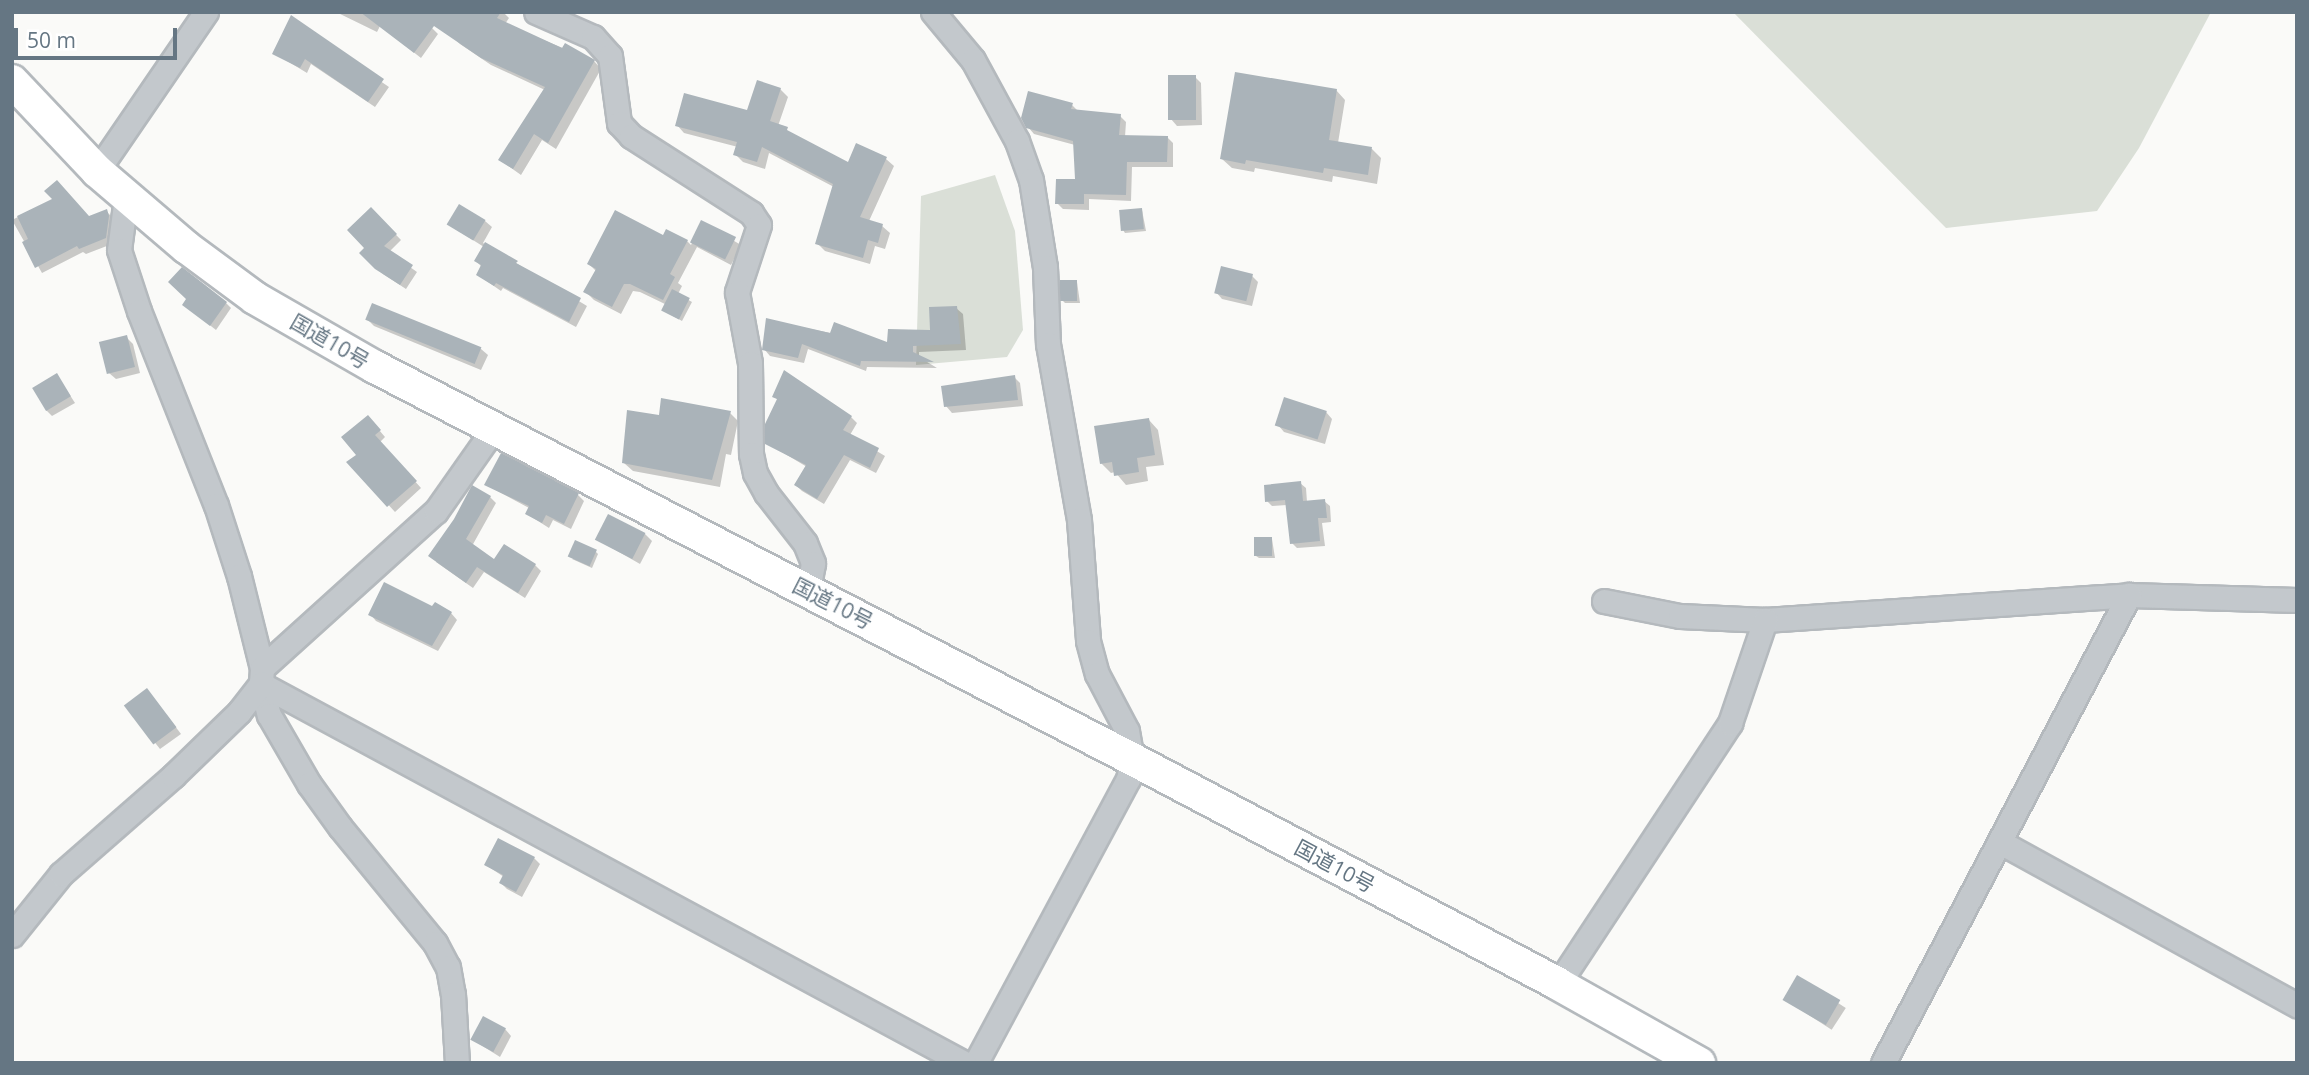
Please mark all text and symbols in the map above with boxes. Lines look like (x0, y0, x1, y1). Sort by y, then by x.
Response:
scale bar (18, 14, 180, 58)
text: 50 m (27, 26, 76, 54)
street label: 国道10号 (286, 308, 374, 374)
street label: 国道10号 (789, 572, 877, 634)
street label: 国道10号 (1291, 834, 1379, 898)

